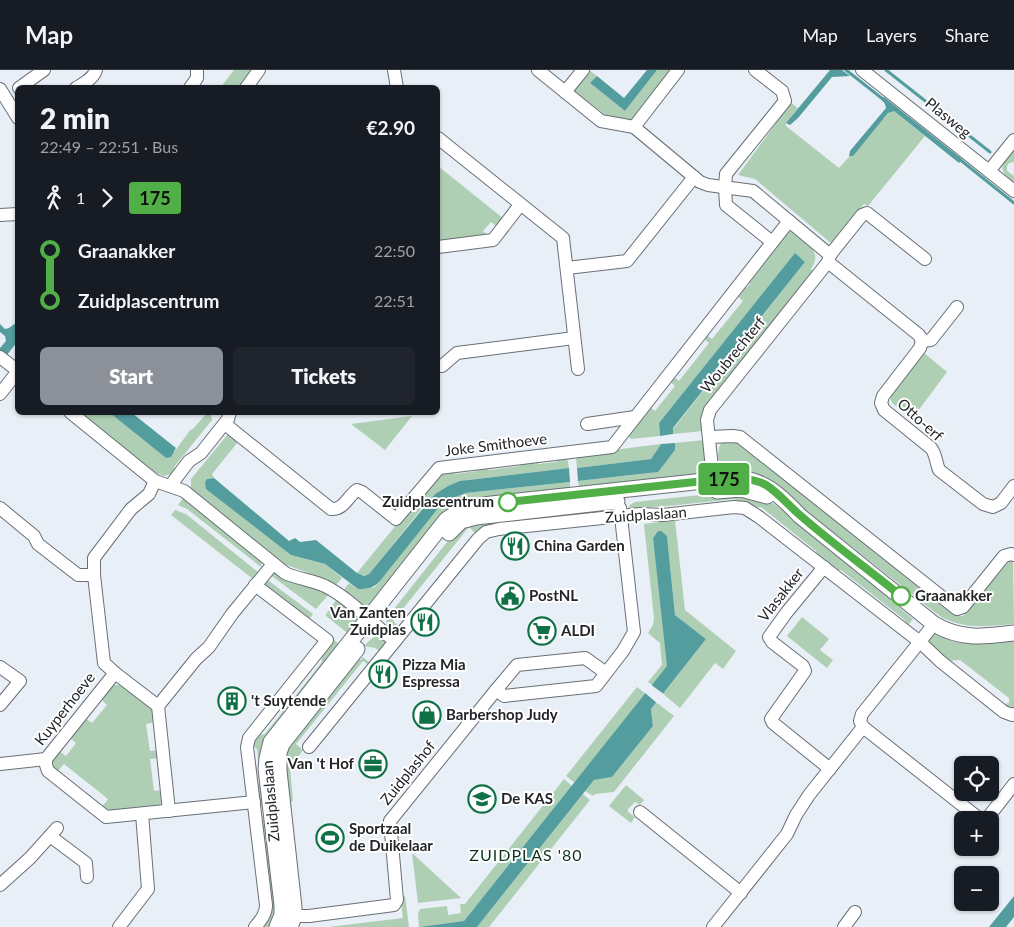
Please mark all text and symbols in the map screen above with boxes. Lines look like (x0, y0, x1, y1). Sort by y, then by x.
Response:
text: Map (25, 20, 73, 49)
text: Map (802, 24, 838, 46)
text: Layers (866, 24, 917, 46)
text: Share (945, 24, 989, 46)
street label: Plasweg (922, 93, 975, 141)
text: 2 min (40, 101, 110, 135)
text: €2.90 (366, 116, 415, 139)
text: 22:49 – 22:51 · Bus (40, 137, 178, 156)
icon: walk (40, 184, 68, 212)
icon: forward (93, 184, 121, 212)
text: 175 (139, 187, 171, 209)
text: 1 (76, 188, 85, 207)
text: Graanakker (78, 239, 175, 262)
text: 22:50 (374, 241, 415, 260)
text: Zuidplascentrum (78, 289, 219, 312)
text: 22:51 (374, 291, 415, 310)
street label: Woubrechterf (696, 312, 769, 396)
button: Start (40, 347, 223, 405)
button: Tickets (233, 347, 415, 405)
street label: Otto-erf (894, 394, 948, 445)
street label: Joke Smithoeve (444, 429, 548, 459)
line badge: 175 (695, 463, 753, 495)
text: 175 (708, 468, 740, 490)
place label: Zuidplascentrum (382, 492, 494, 510)
marker: Zuidplascentrum (498, 492, 518, 512)
street label: Zuidplaslaan (605, 502, 687, 526)
restaurant icon: China Garden (500, 531, 530, 561)
place label: China Garden (534, 536, 625, 554)
street label: Vlasakker (754, 563, 807, 625)
public building icon: PostNL (495, 581, 525, 611)
place label: PostNL (529, 586, 578, 604)
marker: Graanakker (891, 586, 911, 606)
place label: Graanakker (915, 586, 992, 604)
place label: Van Zanten Zuidplas (329, 603, 406, 638)
restaurant icon: Van Zanten Zuidplas (410, 607, 440, 637)
supermarket icon: ALDI (527, 616, 557, 646)
place label: ALDI (560, 621, 595, 639)
place label: Pizza Mia Espressa (402, 655, 466, 690)
restaurant icon: Pizza Mia Espressa (368, 659, 398, 689)
street label: Kuyperhoeve (30, 668, 98, 748)
building icon: 't Suytende (217, 686, 247, 716)
place label: 't Suytende (251, 691, 326, 709)
shop icon: Barbershop Judy (412, 700, 442, 730)
place label: Barbershop Judy (446, 705, 558, 723)
street label: Zuidplashof (376, 736, 439, 808)
office icon: Van 't Hof (358, 749, 388, 779)
place label: Van 't Hof (286, 754, 355, 772)
map controls (954, 756, 999, 911)
button: locate (954, 756, 999, 801)
street label: Zuidplaslaan (257, 760, 283, 843)
school or university icon: De KAS (467, 784, 497, 814)
place label: De KAS (501, 789, 553, 807)
button: + (954, 811, 999, 856)
place label: Sportzaal de Duikelaar (349, 819, 433, 854)
sports icon: Sportzaal de Duikelaar (315, 823, 345, 853)
district label: ZUIDPLAS '80 (469, 845, 583, 864)
button: − (954, 866, 999, 911)

